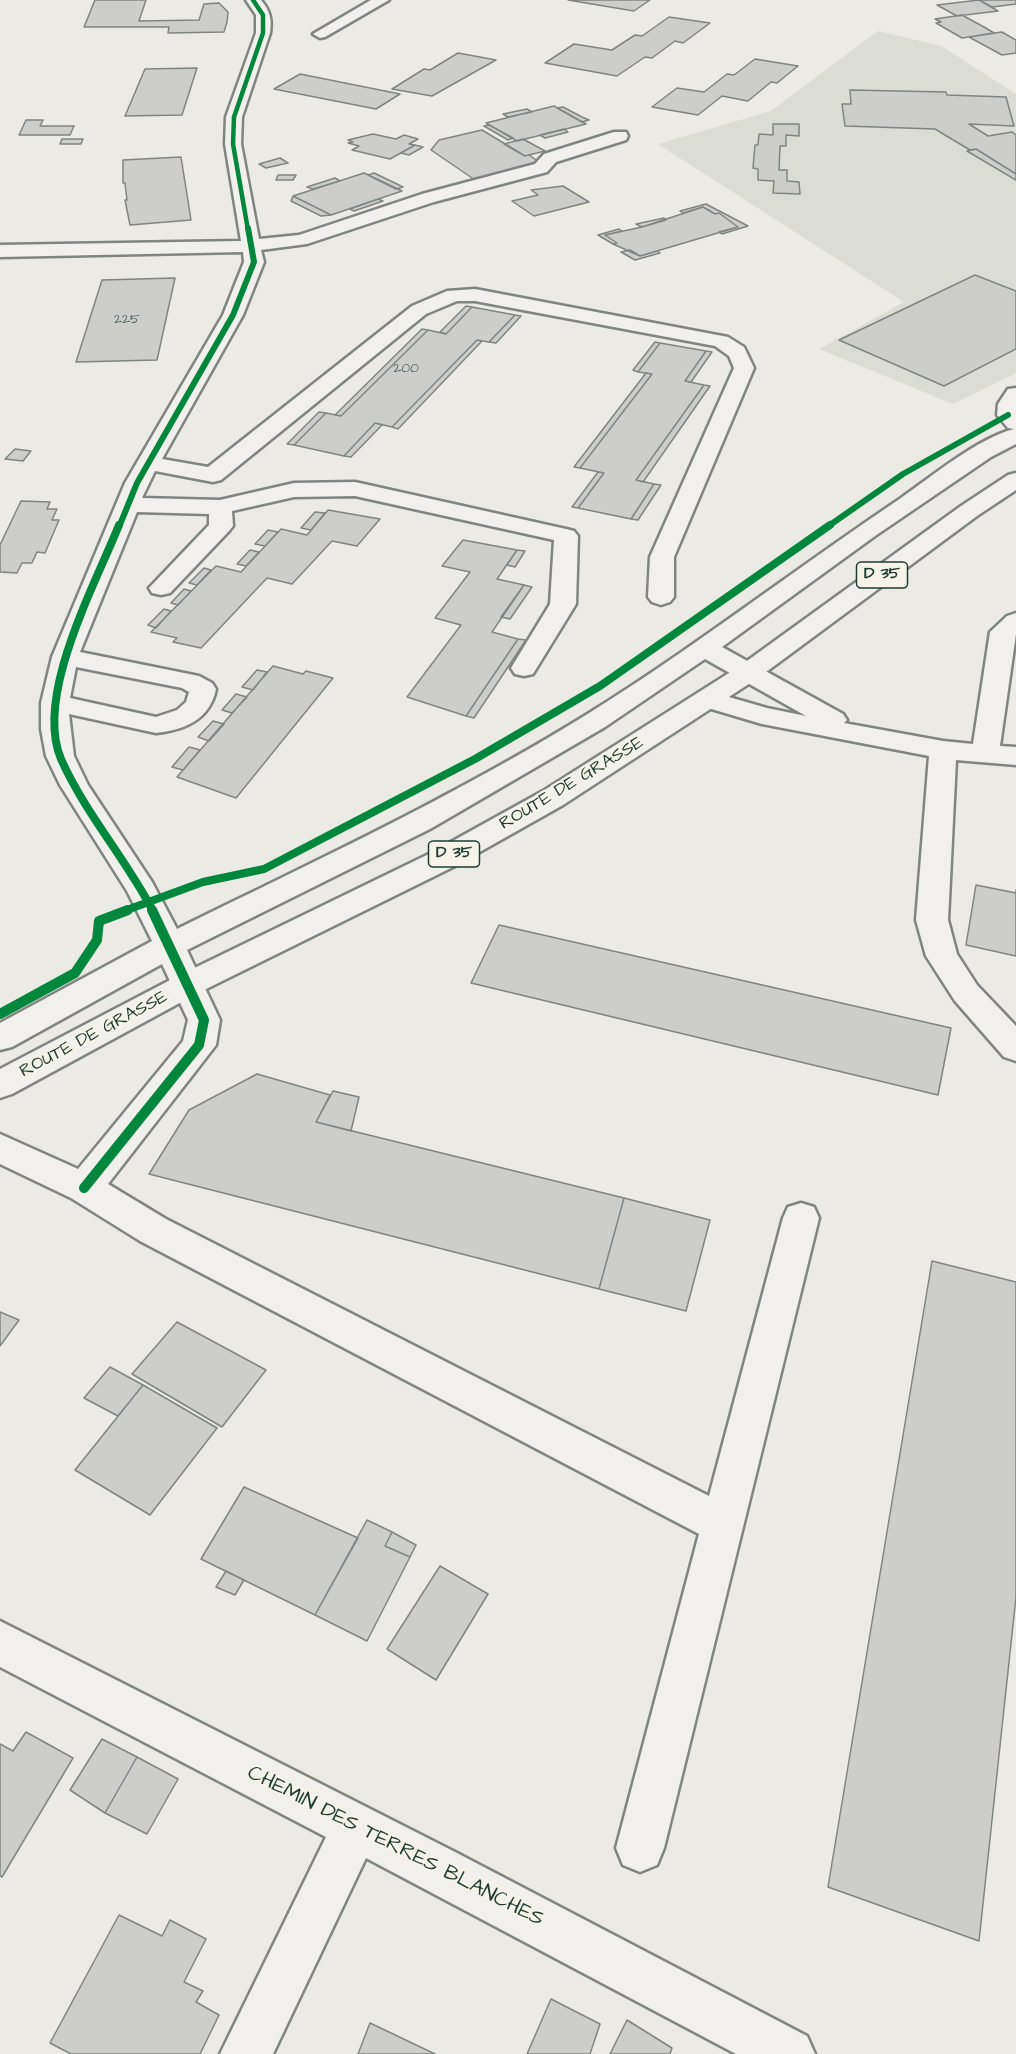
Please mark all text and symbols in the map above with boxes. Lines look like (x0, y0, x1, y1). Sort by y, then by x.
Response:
house number: 225 (114, 312, 140, 328)
house number: 200 (393, 361, 419, 377)
road number: D 35 (856, 562, 908, 588)
street label: ROUTE DE GRASSE (496, 732, 648, 836)
road number: D 35 (428, 841, 480, 867)
street label: ROUTE DE GRASSE (16, 987, 172, 1083)
street label: CHEMIN DES TERRES BLANCHES (243, 1761, 547, 1933)

